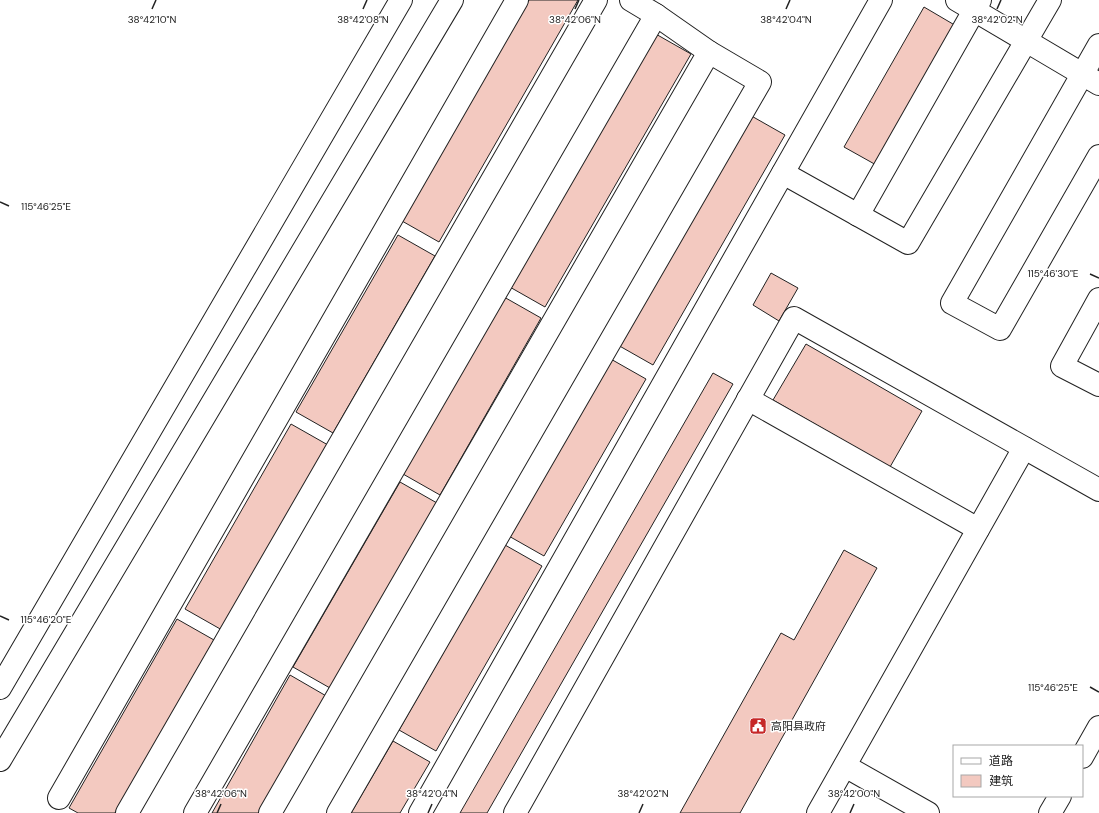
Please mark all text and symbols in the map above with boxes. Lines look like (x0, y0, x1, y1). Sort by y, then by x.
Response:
text: 38°42'10"N (128, 13, 176, 26)
text: 38°42'08"N (337, 13, 389, 26)
text: 38°42'06"N (549, 13, 601, 26)
text: 38°42'04"N (760, 13, 812, 26)
text: 38°42'02"N (971, 13, 1023, 26)
text: 115°46'25"E (21, 200, 71, 213)
text: 115°46'30"E (1027, 267, 1079, 280)
text: 115°46'20"E (21, 613, 72, 626)
text: 115°46'25"E (1028, 681, 1078, 694)
public building icon: 高阳县政府 (748, 716, 768, 736)
place label: 高阳县政府 (771, 719, 826, 733)
legend (953, 745, 1083, 797)
text: 道路 (989, 753, 1013, 769)
text: 建筑 (989, 773, 1013, 789)
text: 38°42'06"N (195, 787, 247, 800)
text: 38°42'04"N (406, 787, 458, 800)
text: 38°42'02"N (617, 787, 669, 800)
text: 38°42'00"N (828, 787, 880, 800)

